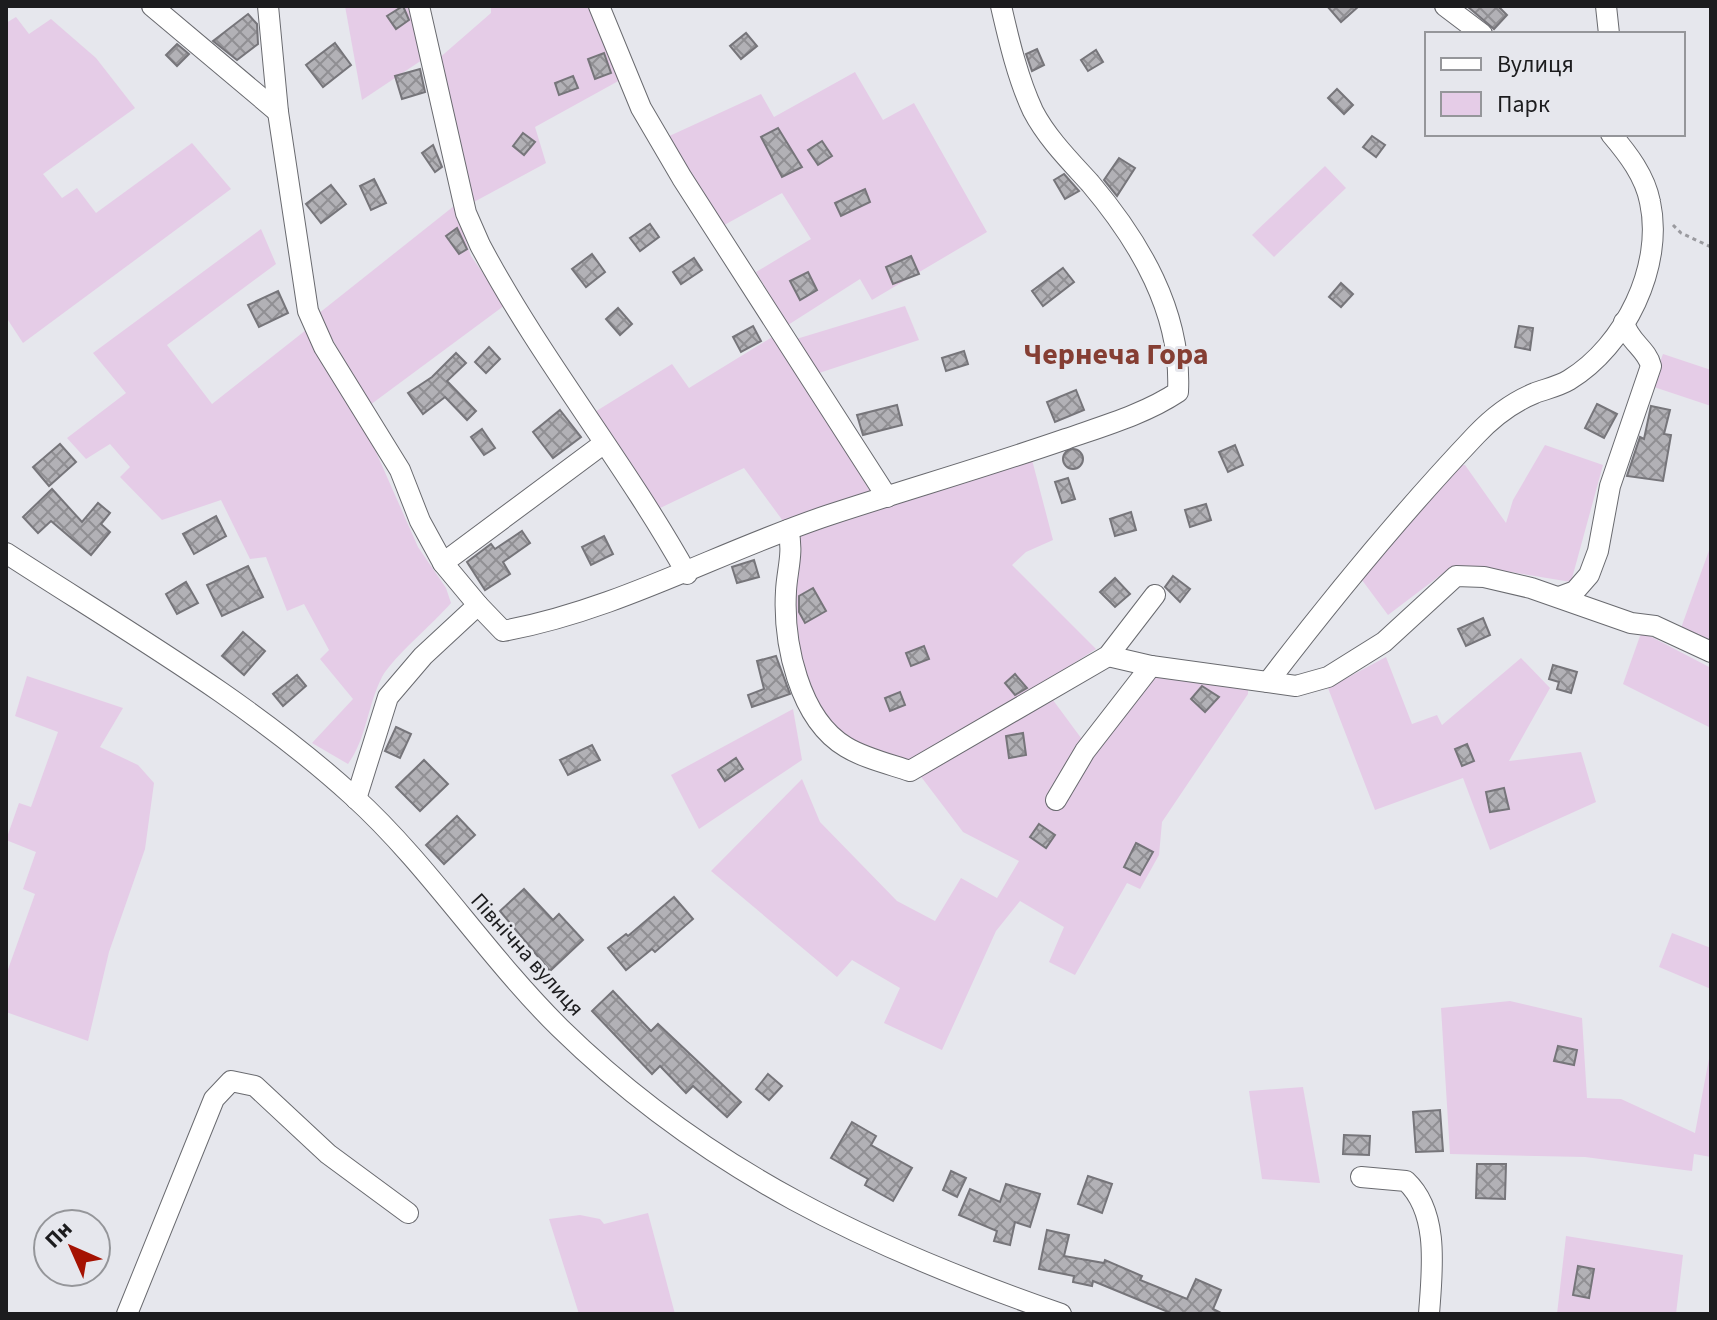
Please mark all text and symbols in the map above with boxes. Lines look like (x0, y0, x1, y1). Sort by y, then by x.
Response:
legend (1425, 32, 1685, 136)
text: Вулиця (1497, 47, 1574, 82)
text: Парк (1497, 87, 1550, 122)
district label: Чернеча Гора (1023, 333, 1209, 376)
street label: Північна вулиця (463, 886, 592, 1024)
north arrow (32, 1208, 112, 1288)
text: Пн (38, 1214, 80, 1256)

